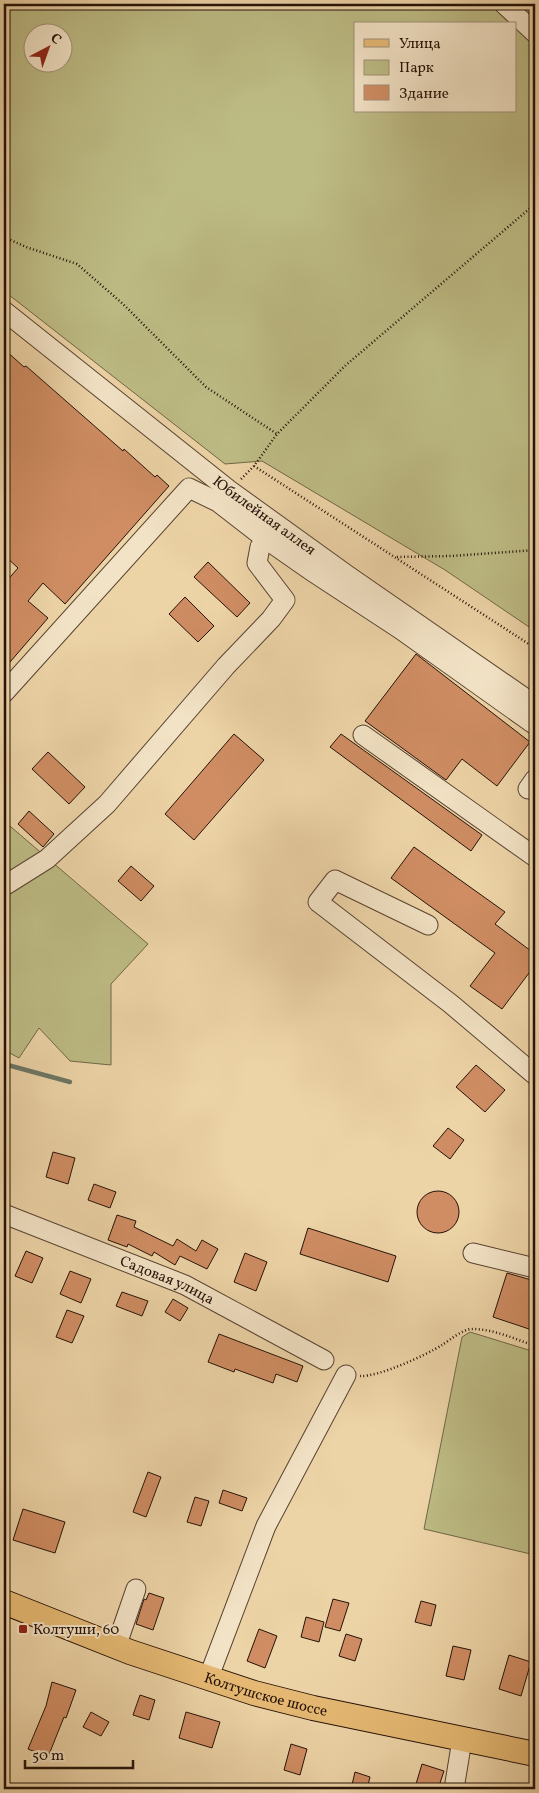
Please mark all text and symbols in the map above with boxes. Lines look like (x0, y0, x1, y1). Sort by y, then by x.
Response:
north arrow (22, 22, 72, 72)
legend (354, 22, 516, 112)
text: С (46, 29, 65, 49)
text: Улица (399, 34, 441, 55)
text: Парк (399, 58, 434, 79)
text: Здание (399, 84, 449, 105)
street label: Юбилейная аллея (207, 472, 320, 561)
street label: Садовая улица (116, 1251, 218, 1311)
place label: Колтуши, 60 (33, 1620, 119, 1641)
marker: Колтуши, 60 (17, 1623, 29, 1635)
street label: Колтушское шоссе (201, 1668, 329, 1723)
scale bar (25, 1738, 132, 1770)
text: 50 m (32, 1746, 64, 1767)

